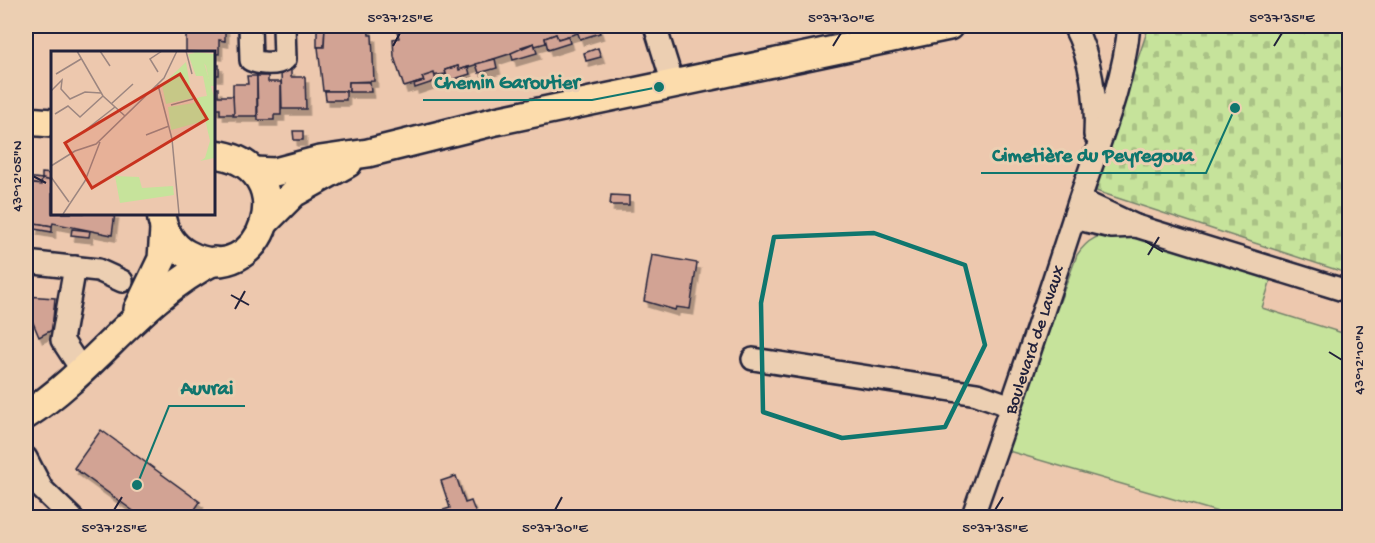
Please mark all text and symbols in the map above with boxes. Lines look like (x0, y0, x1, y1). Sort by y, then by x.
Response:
text: 5°37'25"E (368, 10, 433, 28)
text: 5°37'30"E (808, 10, 875, 28)
text: 5°37'35"E (1249, 10, 1315, 28)
inset map (51, 51, 214, 214)
callout: Chemin Garoutier (423, 62, 592, 100)
text: Chemin Garoutier (433, 73, 581, 96)
callout: Cimetière du Peyregoua (981, 135, 1206, 173)
text: 43°12'05"N (9, 140, 27, 212)
text: Cimetière du Peyregoua (991, 146, 1195, 169)
street label: Boulevard de Lavaux (1001, 262, 1071, 418)
text: 43°12'10"N (1351, 325, 1369, 395)
callout: Auvrai (169, 368, 245, 406)
text: Auvrai (180, 379, 233, 402)
text: 5°37'25"E (82, 520, 147, 538)
text: 5°37'30"E (522, 520, 589, 538)
text: 5°37'35"E (962, 520, 1028, 538)

